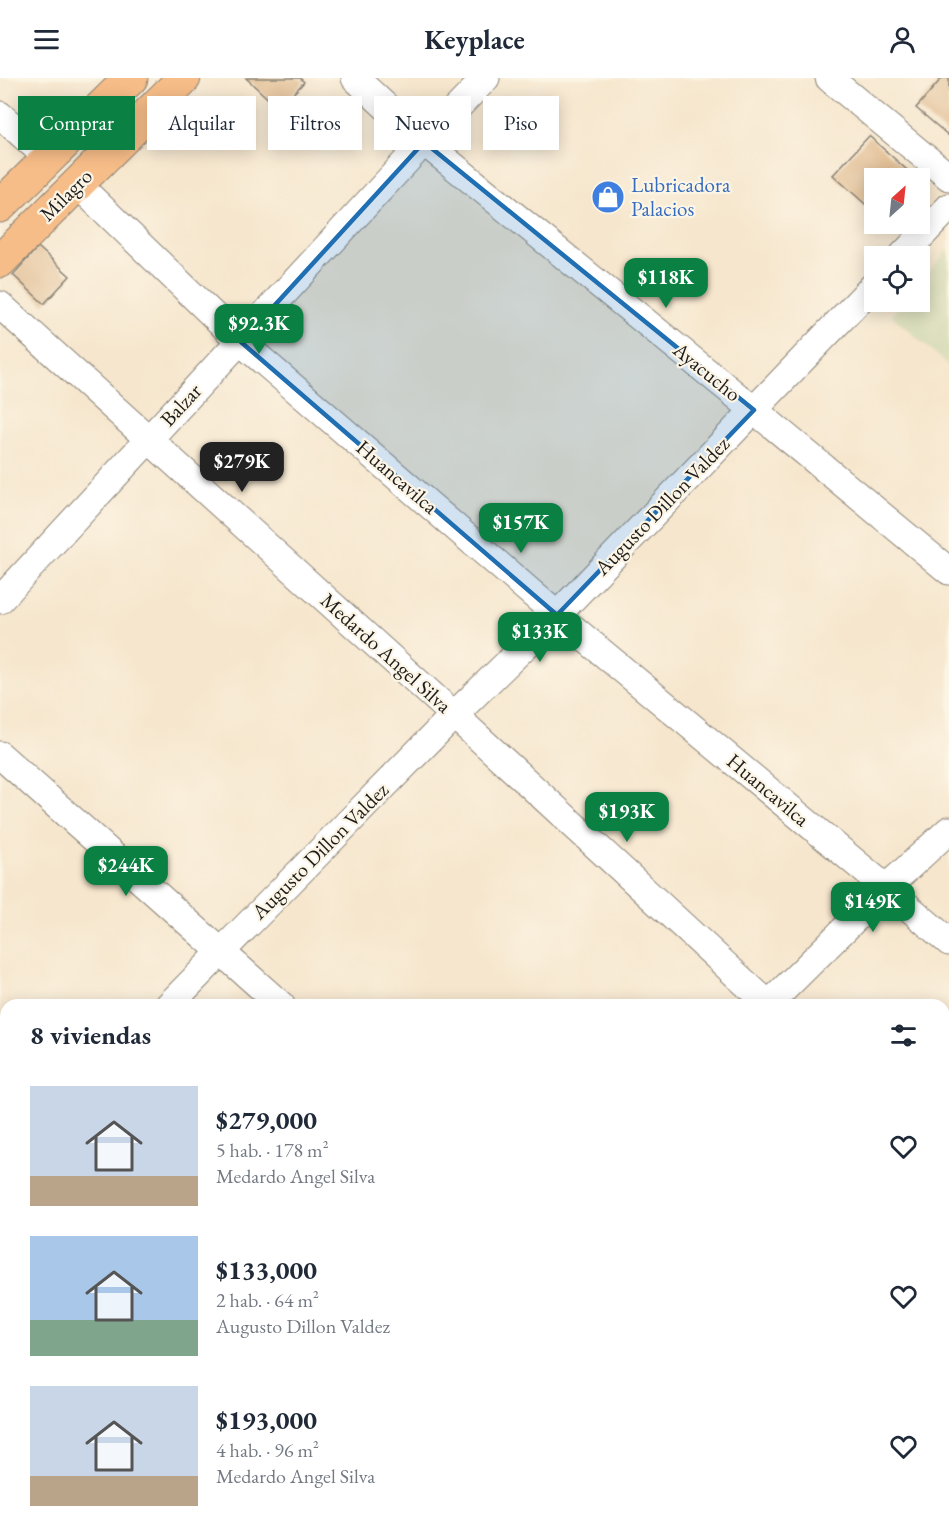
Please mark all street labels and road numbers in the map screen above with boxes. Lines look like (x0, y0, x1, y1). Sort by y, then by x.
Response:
street label: Milagro (33, 162, 98, 227)
street label: Ayacucho (667, 335, 747, 407)
street label: Balzar (154, 378, 207, 432)
street label: Augusto Dillon Valdez (588, 431, 735, 581)
street label: Huancavilca (351, 434, 444, 520)
street label: Medardo Angel Silva (315, 587, 458, 719)
street label: Huancavilca (721, 747, 816, 832)
street label: Augusto Dillon Valdez (245, 776, 394, 925)

